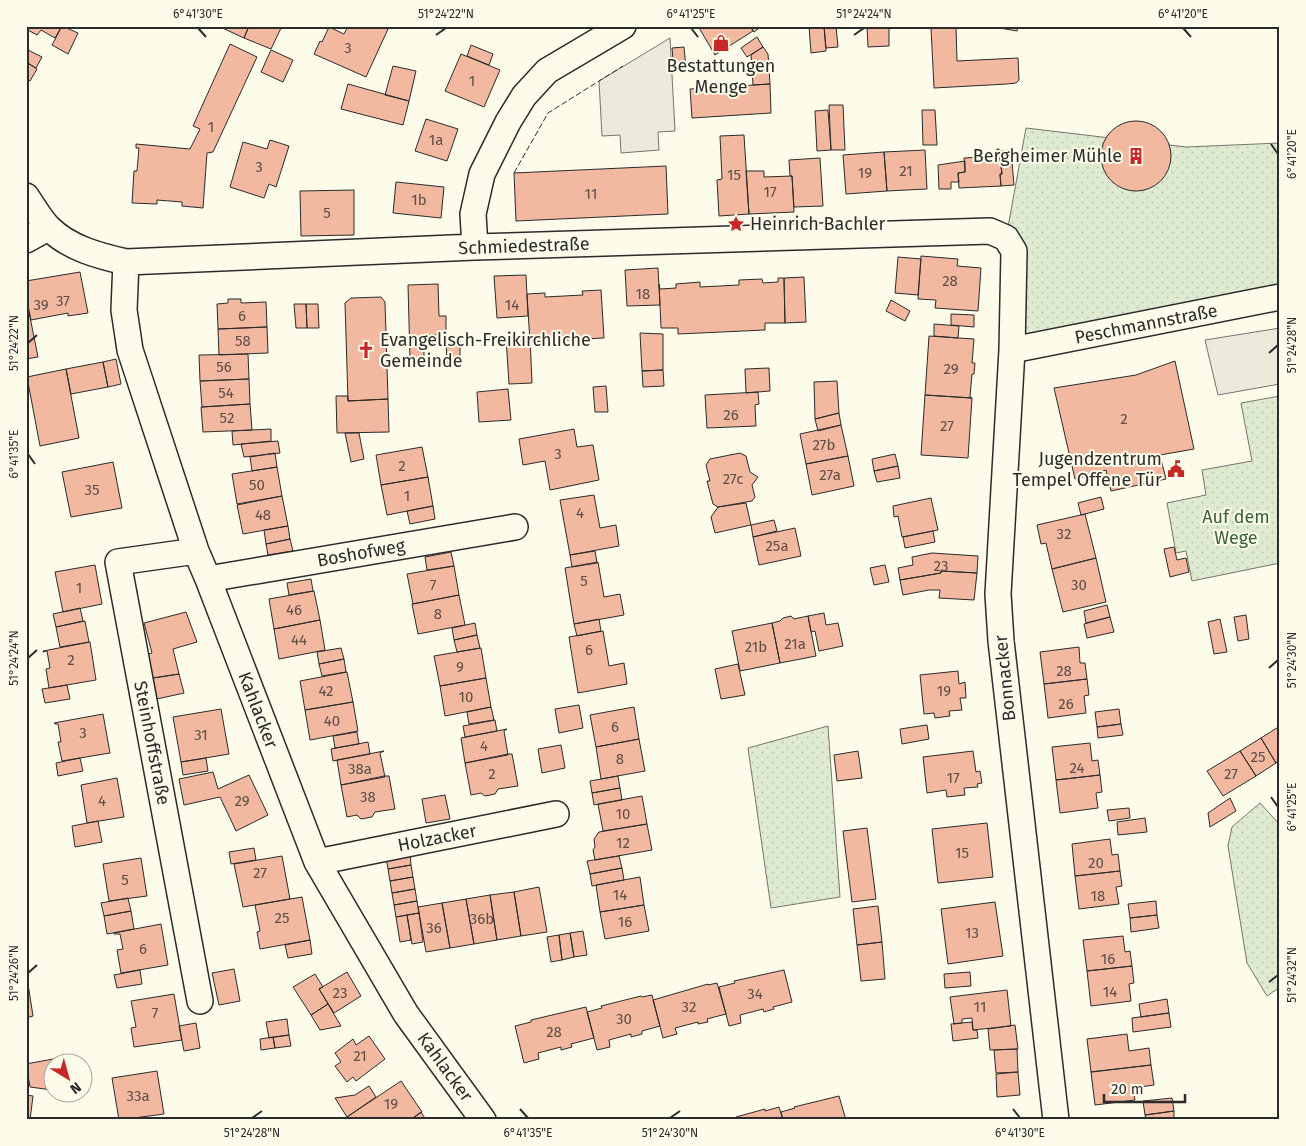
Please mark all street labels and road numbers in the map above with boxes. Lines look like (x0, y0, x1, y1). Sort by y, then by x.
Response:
street label: Schmiedestraße (458, 233, 590, 259)
street label: Peschmannstraße (1073, 299, 1219, 349)
street label: Boshofweg (315, 534, 407, 572)
street label: Bonnacker (990, 634, 1020, 722)
street label: Kahlacker (233, 669, 283, 751)
street label: Steinhoffstraße (129, 679, 175, 807)
street label: Holzacker (396, 820, 478, 856)
street label: Kahlacker (413, 1028, 477, 1106)

